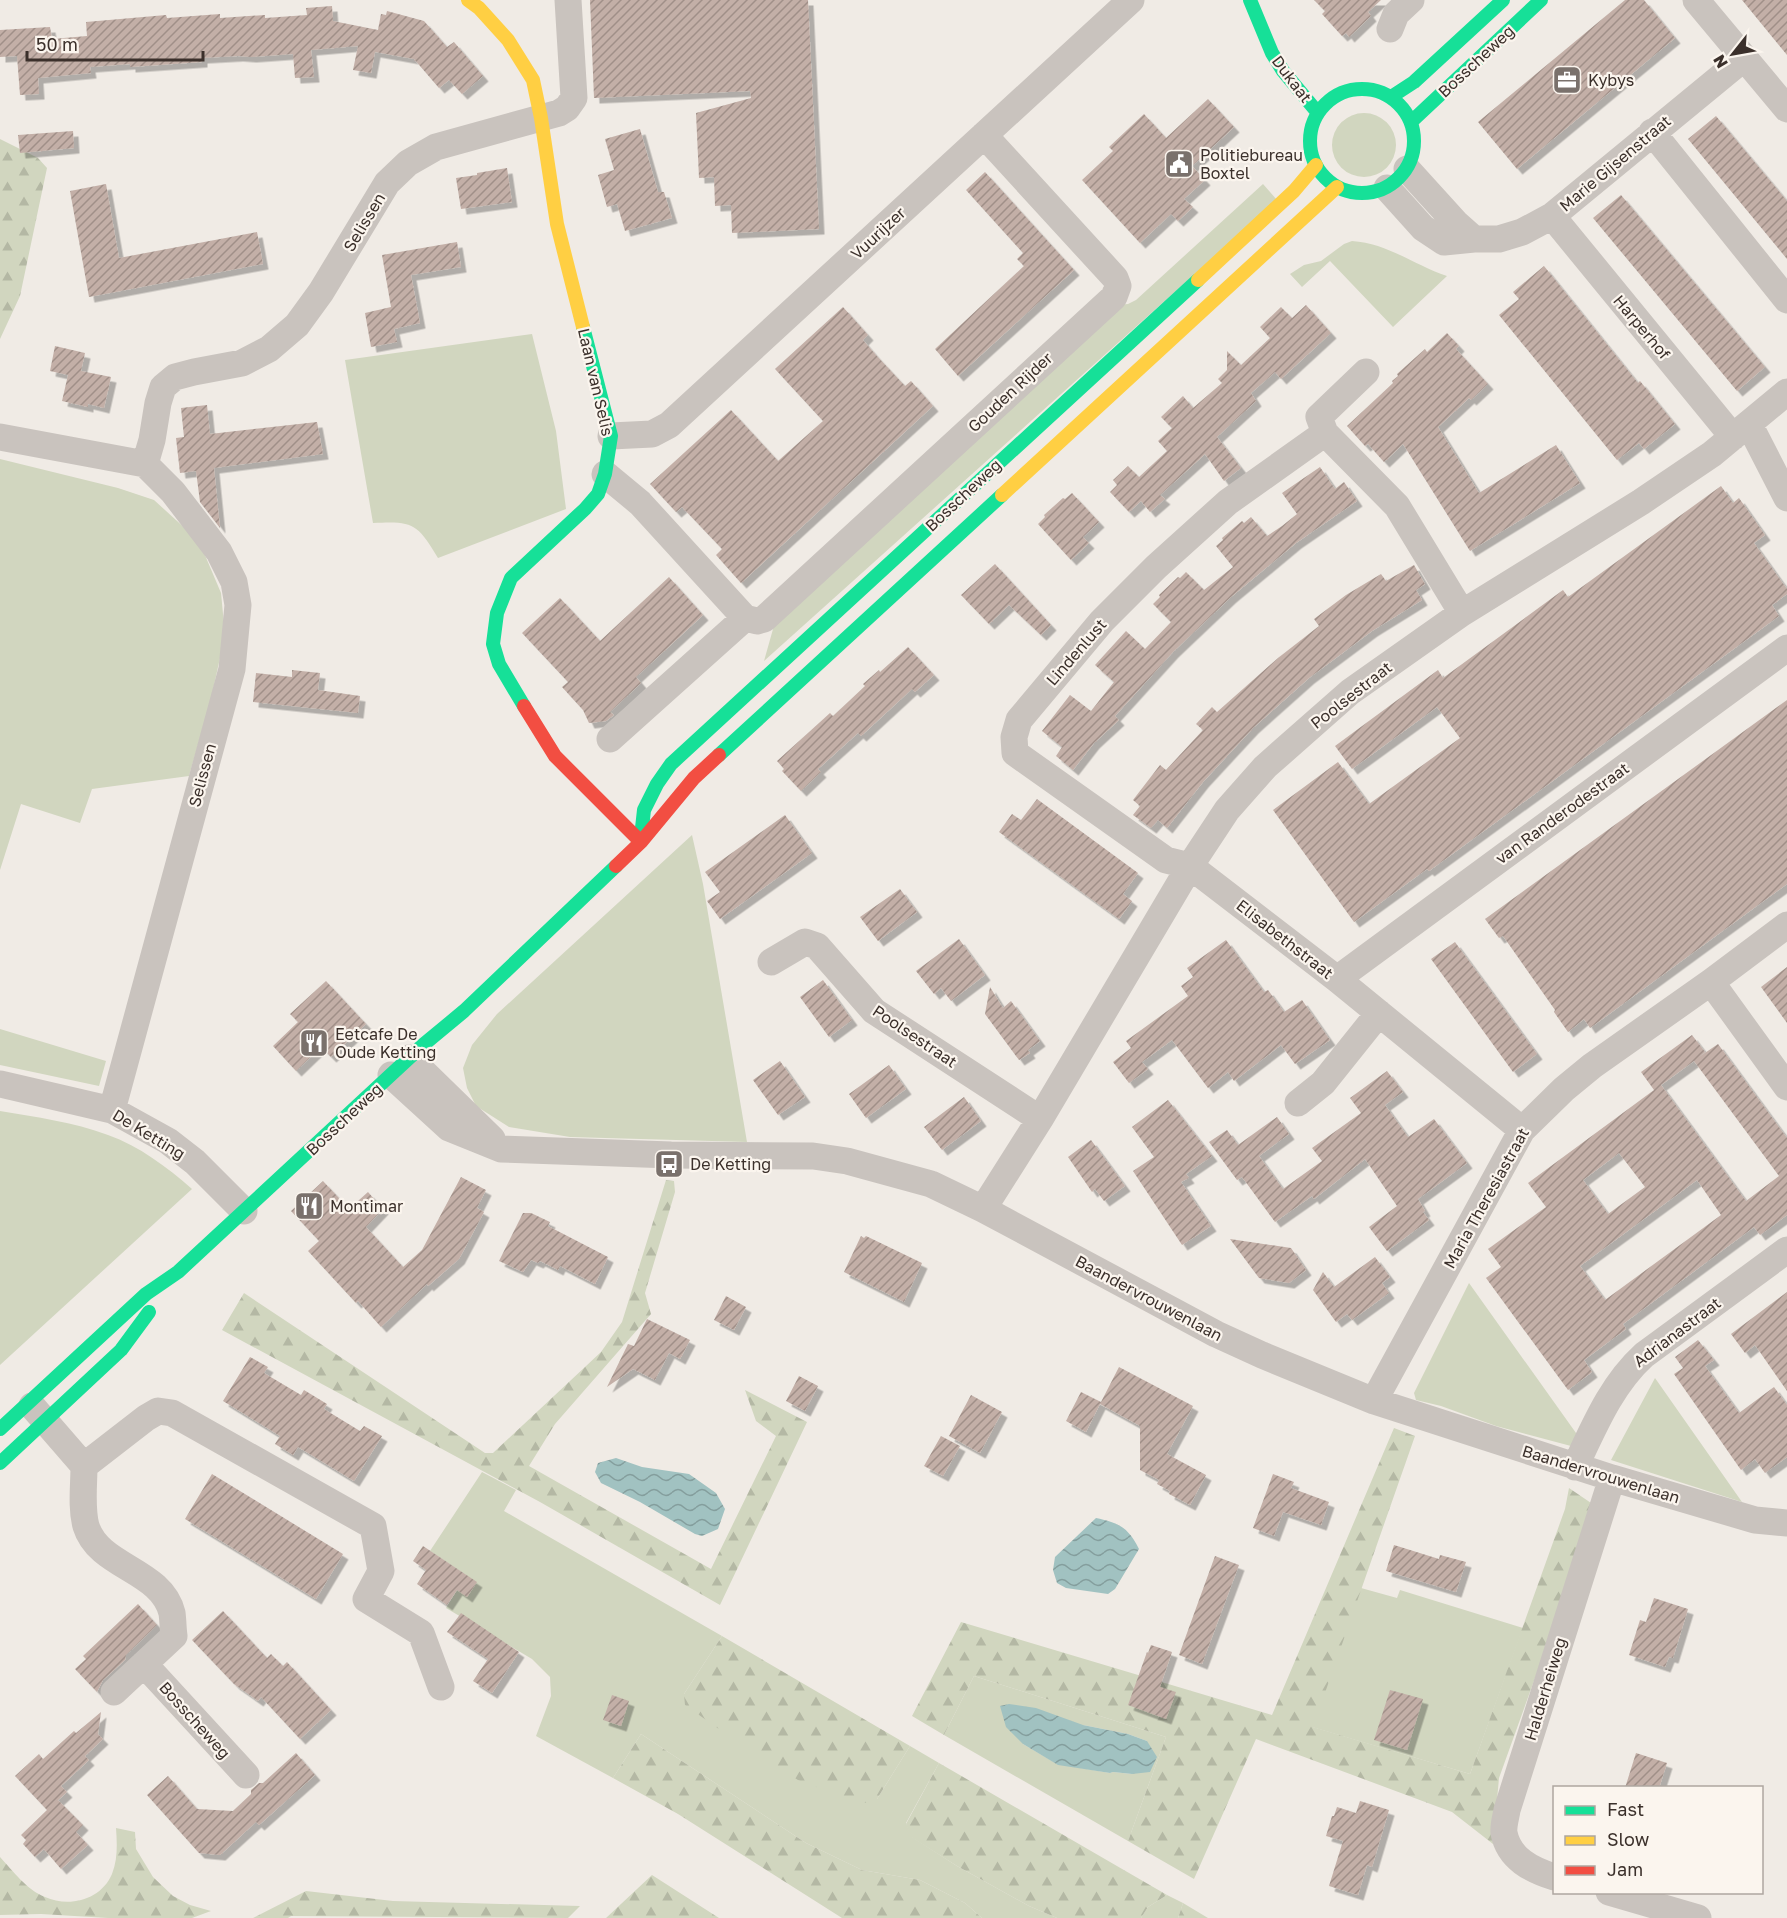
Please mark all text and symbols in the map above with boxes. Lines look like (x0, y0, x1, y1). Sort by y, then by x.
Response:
street label: Bosscheweg (1434, 21, 1518, 101)
scale bar (27, 24, 202, 62)
north arrow (1703, 24, 1763, 84)
text: 50 m (36, 33, 78, 55)
street label: Dukaat (1268, 51, 1316, 107)
text: N (1708, 51, 1732, 72)
office icon: Kybys (1551, 64, 1583, 96)
place label: Kybys (1588, 70, 1634, 90)
street label: Marie Gijsenstraat (1555, 111, 1675, 215)
place label: Politiebureau Boxtel (1200, 145, 1303, 183)
public building icon: Politiebureau Boxtel (1163, 148, 1195, 180)
street label: Selissen (339, 189, 389, 255)
street label: Vuurijzer (846, 203, 910, 263)
street label: Harperhof (1609, 291, 1675, 363)
street label: Laan van Selis (574, 326, 618, 438)
street label: Gouden Rijder (964, 348, 1056, 436)
street label: Bosscheweg (921, 455, 1005, 535)
street label: Lindenlust (1042, 615, 1110, 689)
street label: Poolsestraat (1306, 657, 1396, 733)
street label: Selissen (184, 741, 220, 809)
street label: van Randerodestraat (1491, 758, 1633, 868)
street label: Elisabethstraat (1233, 895, 1337, 983)
street label: Poolsestraat (869, 1000, 961, 1072)
place label: Eetcafe De Oude Ketting (335, 1024, 436, 1062)
restaurant icon: Eetcafe De Oude Ketting (298, 1027, 330, 1059)
street label: Bosscheweg (302, 1079, 386, 1159)
street label: De Ketting (109, 1105, 189, 1163)
street label: Maria Theresiastraat (1439, 1124, 1533, 1272)
bus stop icon: De Ketting (653, 1148, 685, 1180)
place label: De Ketting (690, 1154, 771, 1174)
restaurant icon: Montimar (293, 1190, 325, 1222)
place label: Montimar (330, 1196, 403, 1216)
street label: Baandervrouwenlaan (1072, 1251, 1226, 1345)
street label: Adrianastraat (1629, 1293, 1725, 1371)
street label: Baandervrouwenlaan (1520, 1440, 1682, 1508)
street label: Halderheiweg (1520, 1635, 1570, 1743)
street label: Bosscheweg (155, 1677, 235, 1763)
legend (1553, 1786, 1763, 1894)
text: Fast (1607, 1798, 1644, 1820)
text: Slow (1607, 1828, 1650, 1850)
text: Jam (1607, 1858, 1643, 1880)

